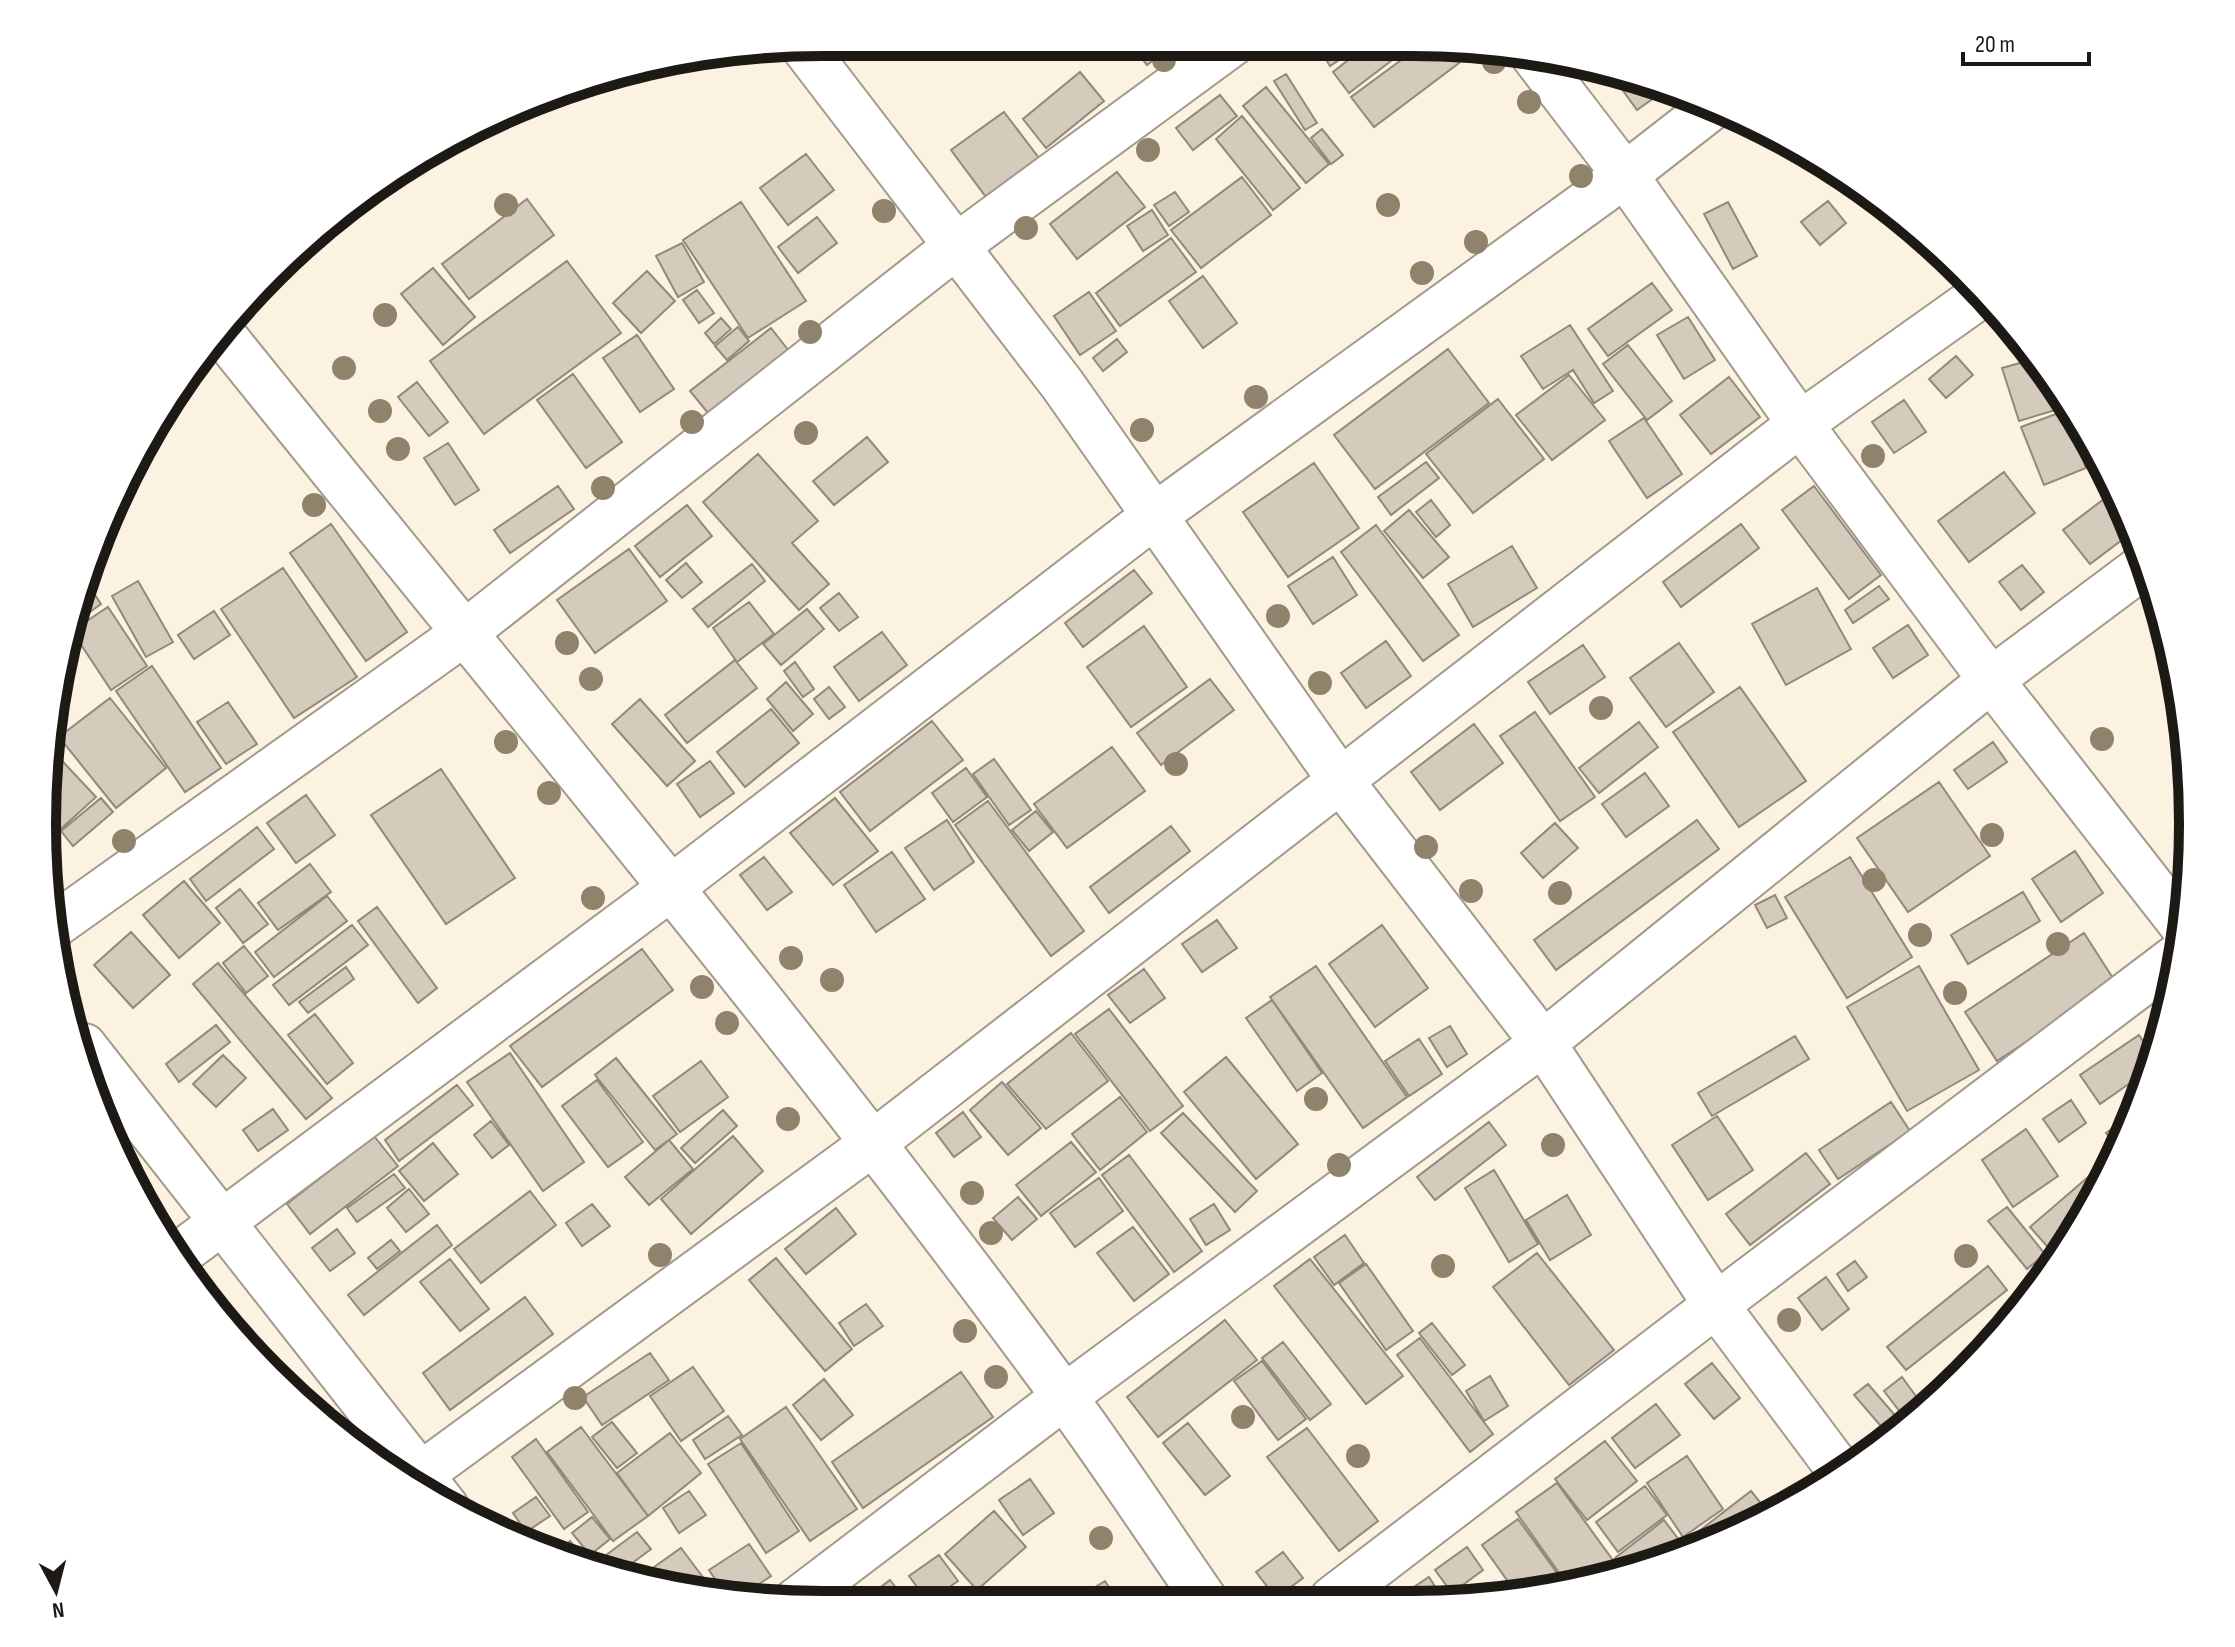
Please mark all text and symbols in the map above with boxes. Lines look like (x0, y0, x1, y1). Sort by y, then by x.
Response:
scale bar (1963, 16, 2089, 66)
text: 20 m (1975, 30, 2015, 59)
north arrow (16, 1551, 96, 1631)
text: N (51, 1595, 66, 1623)

